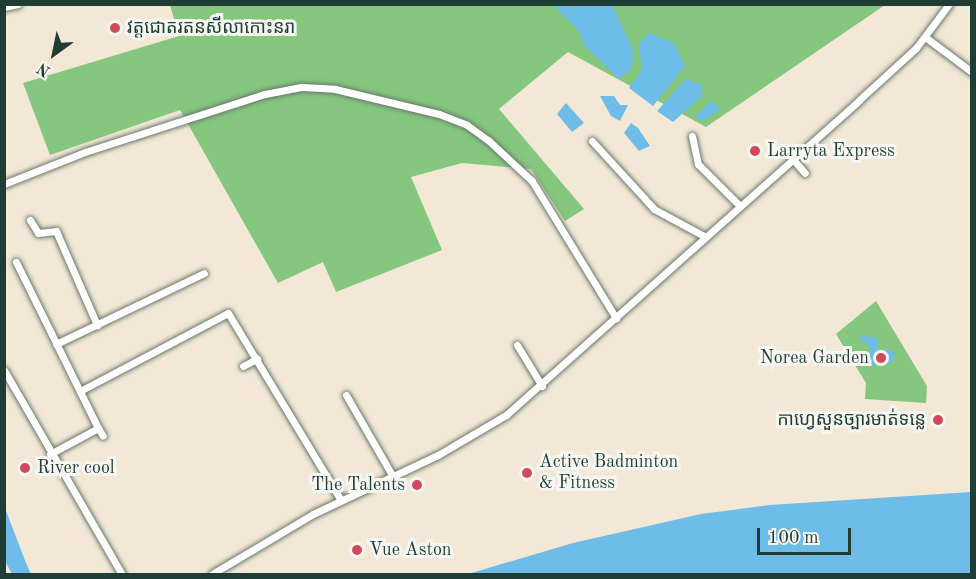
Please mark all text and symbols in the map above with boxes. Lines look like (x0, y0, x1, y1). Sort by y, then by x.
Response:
place label: វត្តជោតរតនសីលាកោះនរា (127, 17, 295, 39)
marker: វត្តជោតរតនសីលាកោះនរា (108, 21, 122, 35)
north arrow (24, 24, 84, 84)
text: N (35, 59, 54, 79)
place label: Larryta Express (767, 140, 895, 162)
marker: Larryta Express (748, 144, 762, 158)
place label: Norea Garden (760, 347, 869, 369)
marker: Norea Garden (874, 351, 888, 365)
place label: កាហ្វេសួនច្បារមាត់ទន្លេ (777, 409, 926, 431)
marker: កាហ្វេសួនច្បារមាត់ទន្លេ (931, 413, 945, 427)
place label: Active Badminton & Fitness (539, 452, 678, 494)
place label: River cool (37, 457, 115, 479)
marker: River cool (18, 461, 32, 475)
marker: Active Badminton & Fitness (520, 466, 534, 480)
place label: The Talents (311, 474, 405, 496)
marker: The Talents (410, 478, 424, 492)
scale bar (760, 516, 854, 554)
text: 100 m (768, 529, 819, 547)
place label: Vue Aston (369, 539, 452, 561)
marker: Vue Aston (350, 543, 364, 557)

